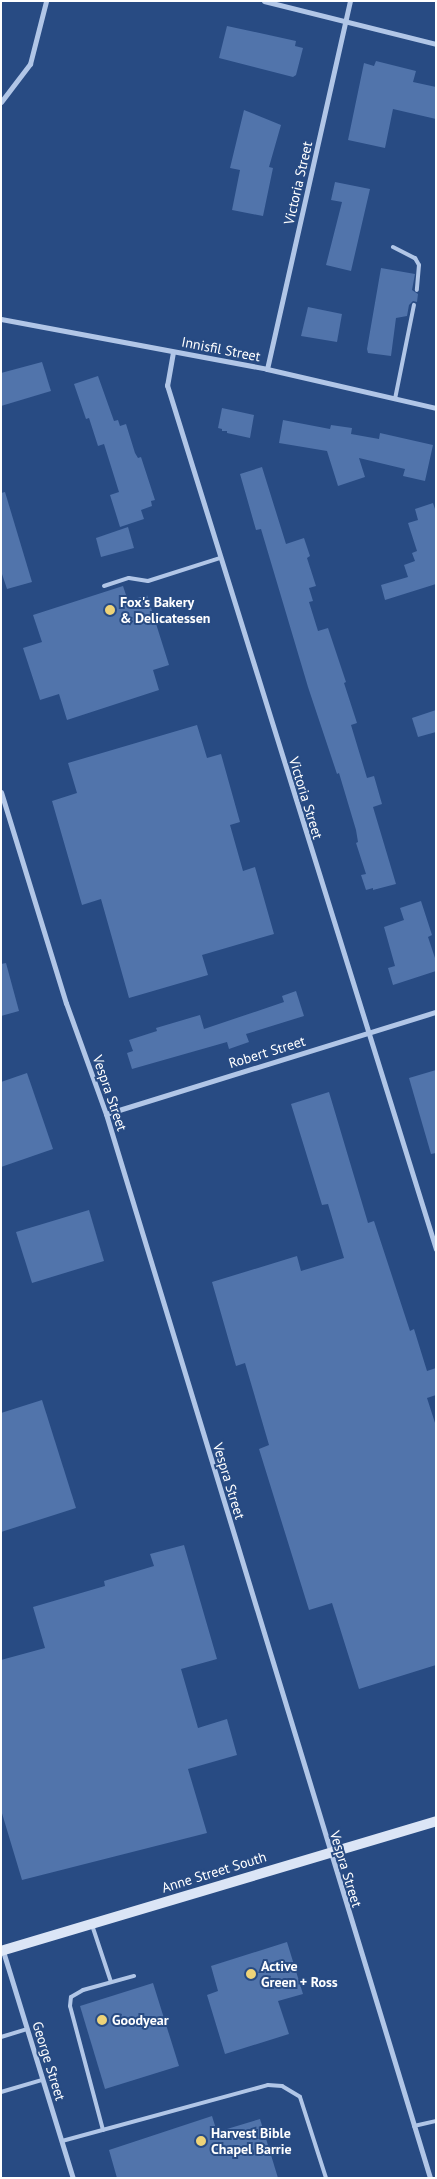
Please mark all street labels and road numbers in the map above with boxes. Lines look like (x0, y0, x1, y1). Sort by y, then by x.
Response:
street label: Victoria Street (280, 140, 316, 226)
street label: Innisfil Street (180, 333, 262, 365)
street label: Victoria Street (286, 755, 326, 841)
street label: Robert Street (227, 1032, 307, 1072)
street label: Vespra Street (89, 1053, 131, 1133)
street label: Vespra Street (209, 1441, 249, 1521)
street label: Vespra Street (326, 1829, 366, 1909)
street label: Anne Street South (160, 1848, 268, 1896)
street label: George Street (29, 2019, 69, 2103)

